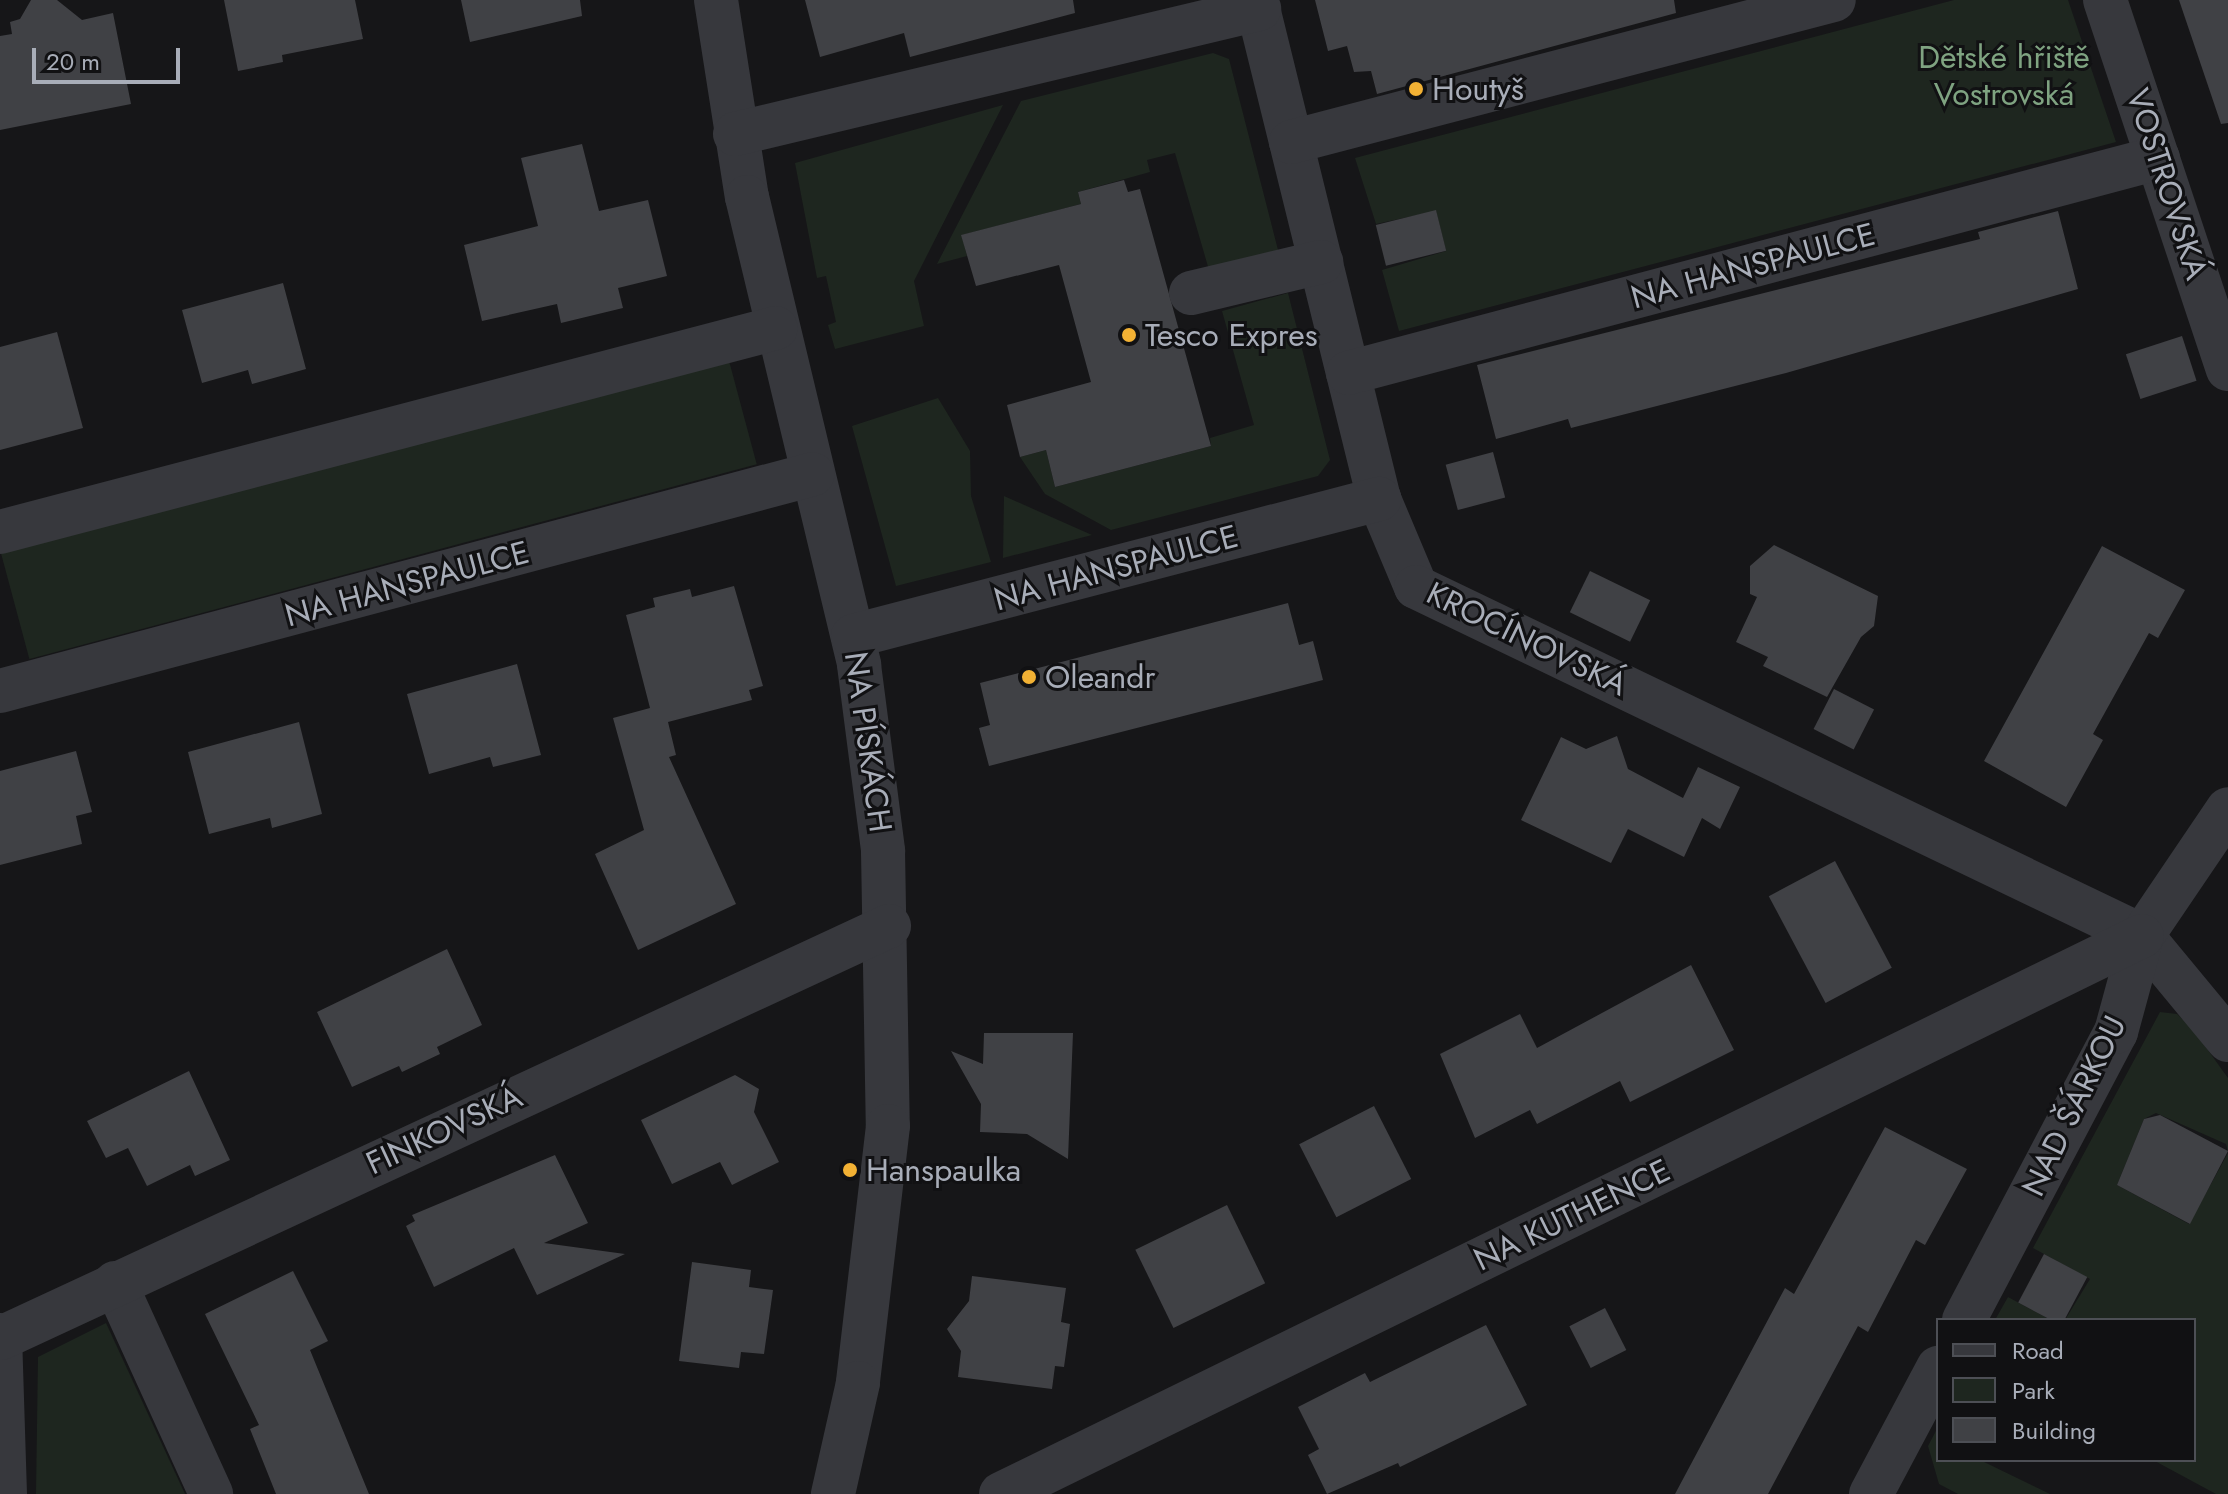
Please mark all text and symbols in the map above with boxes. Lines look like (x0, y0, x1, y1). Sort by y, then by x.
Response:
scale bar (36, 32, 184, 82)
park label: Dětské hřiště Vostrovská (1918, 39, 2090, 114)
text: 20 m (46, 44, 100, 79)
place label: Houtyš (1432, 70, 1524, 108)
marker: Houtyš (1407, 80, 1425, 98)
street label: VOSTROVSKÁ (2118, 84, 2216, 284)
street label: NA HANSPAULCE (1627, 215, 1879, 317)
place label: Tesco Expres (1145, 316, 1318, 354)
marker: Tesco Expres (1120, 326, 1138, 344)
street label: NA HANSPAULCE (990, 517, 1242, 619)
street label: NA HANSPAULCE (281, 533, 533, 635)
street label: KROCÍNOVSKÁ (1421, 574, 1633, 704)
street label: NA PÍSKÁCH (836, 649, 900, 835)
place label: Oleandr (1045, 658, 1156, 696)
marker: Oleandr (1020, 668, 1038, 686)
street label: NAD ŠÁRKOU (2014, 1010, 2134, 1202)
street label: FINKOVSKÁ (360, 1077, 528, 1183)
place label: Hanspaulka (866, 1151, 1021, 1189)
street label: NA KUTHENCE (1468, 1151, 1676, 1279)
marker: Hanspaulka (841, 1161, 859, 1179)
legend (1936, 1318, 2196, 1462)
text: Road (2012, 1333, 2064, 1368)
text: Park (2012, 1373, 2055, 1408)
text: Building (2012, 1413, 2096, 1448)

